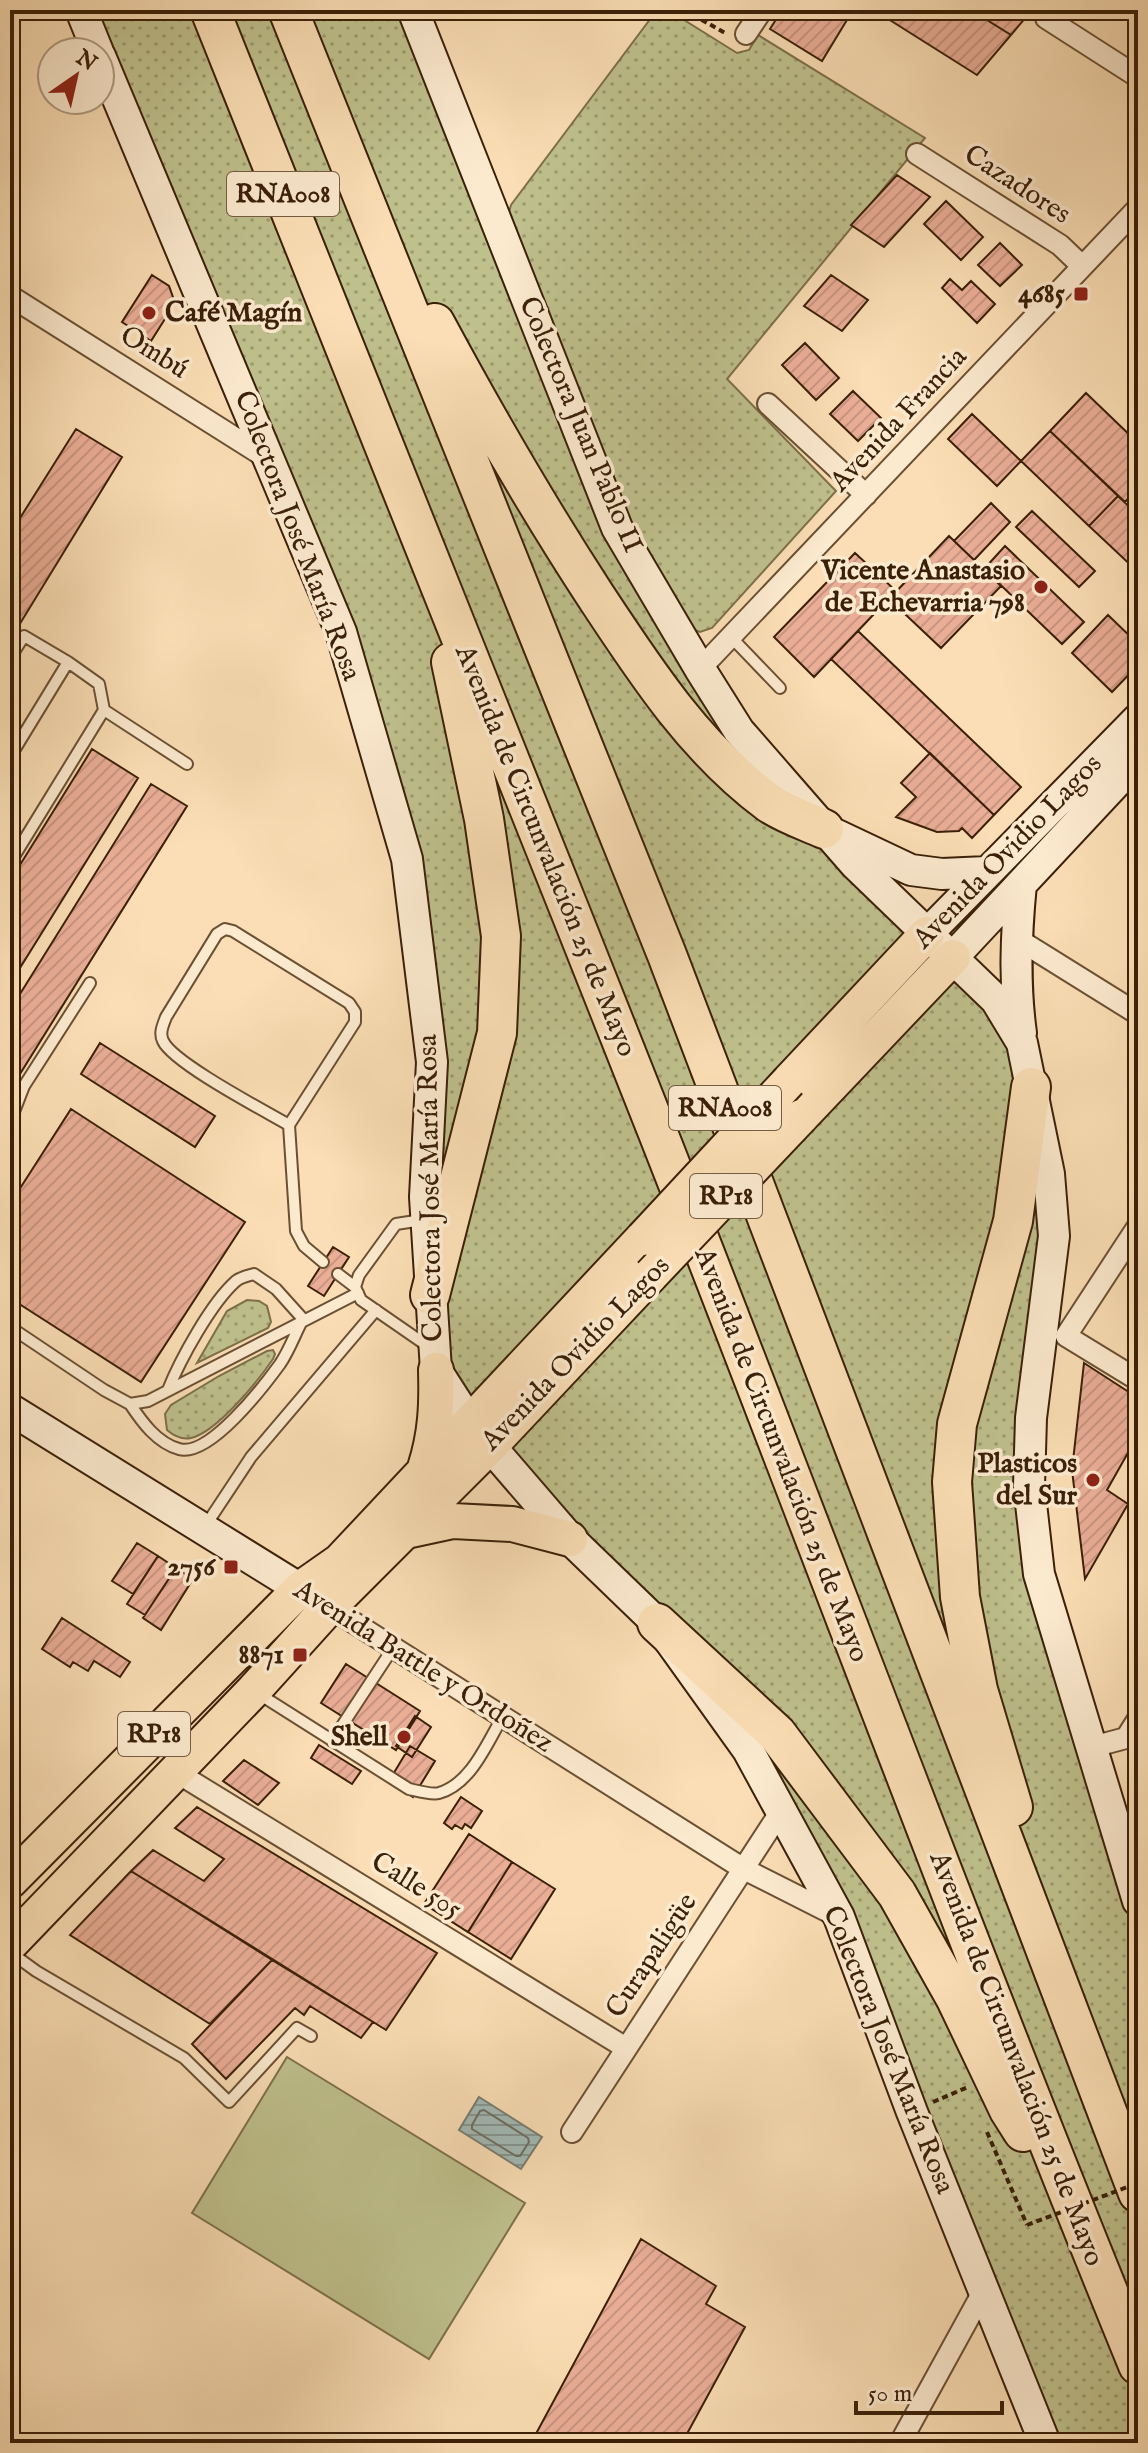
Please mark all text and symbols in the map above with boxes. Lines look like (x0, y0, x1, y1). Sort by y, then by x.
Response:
north arrow (36, 36, 116, 116)
text: N (70, 44, 102, 78)
street label: Cazadores (957, 138, 1077, 232)
road number: RNA008 (227, 172, 339, 216)
place label: 4685 (1018, 277, 1065, 312)
marker: 4685 (1072, 285, 1090, 303)
street label: Colectora Juan Pablo II (510, 292, 650, 558)
place label: Café Magín (165, 296, 302, 331)
marker: Café Magín (140, 304, 158, 322)
street label: Ombú (113, 319, 195, 387)
street label: Avenida Francia (822, 340, 976, 500)
street label: Colectora José María Rosa (226, 386, 369, 687)
place label: Vicente Anastasio de Echevarria 798 (820, 554, 1025, 621)
marker: Vicente Anastasio de Echevarria 798 (1032, 578, 1050, 596)
street label: Avenida de Circunvalación 25 de Mayo (446, 639, 644, 1062)
street label: Avenida Ovidio Lagos (905, 747, 1110, 957)
street label: Colectora José María Rosa (411, 1033, 451, 1342)
road number: RNA008 (669, 1086, 781, 1130)
road number: RP18 (690, 1174, 762, 1218)
street label: Avenida de Circunvalación 25 de Mayo (685, 1242, 876, 1667)
street label: Avenida Ovidio Lagos (473, 1249, 678, 1459)
place label: Plasticos del Sur (977, 1447, 1078, 1514)
marker: Plasticos del Sur (1084, 1471, 1102, 1489)
place label: 2756 (167, 1550, 216, 1585)
marker: 2756 (222, 1558, 240, 1576)
street label: Avenida Battle y Ordoñez (286, 1572, 559, 1761)
place label: 8871 (239, 1638, 284, 1673)
marker: 8871 (291, 1646, 309, 1664)
road number: RP18 (118, 1712, 190, 1756)
place label: Shell (331, 1720, 389, 1755)
marker: Shell (395, 1728, 413, 1746)
street label: Calle 505 (364, 1845, 468, 1927)
street label: Avenida de Circunvalación 25 de Mayo (920, 1846, 1111, 2271)
street label: Curapaligüe (599, 1887, 705, 2025)
street label: Colectora José María Rosa (814, 1901, 962, 2200)
scale bar (856, 2365, 1002, 2415)
text: 50 m (868, 2379, 912, 2410)

